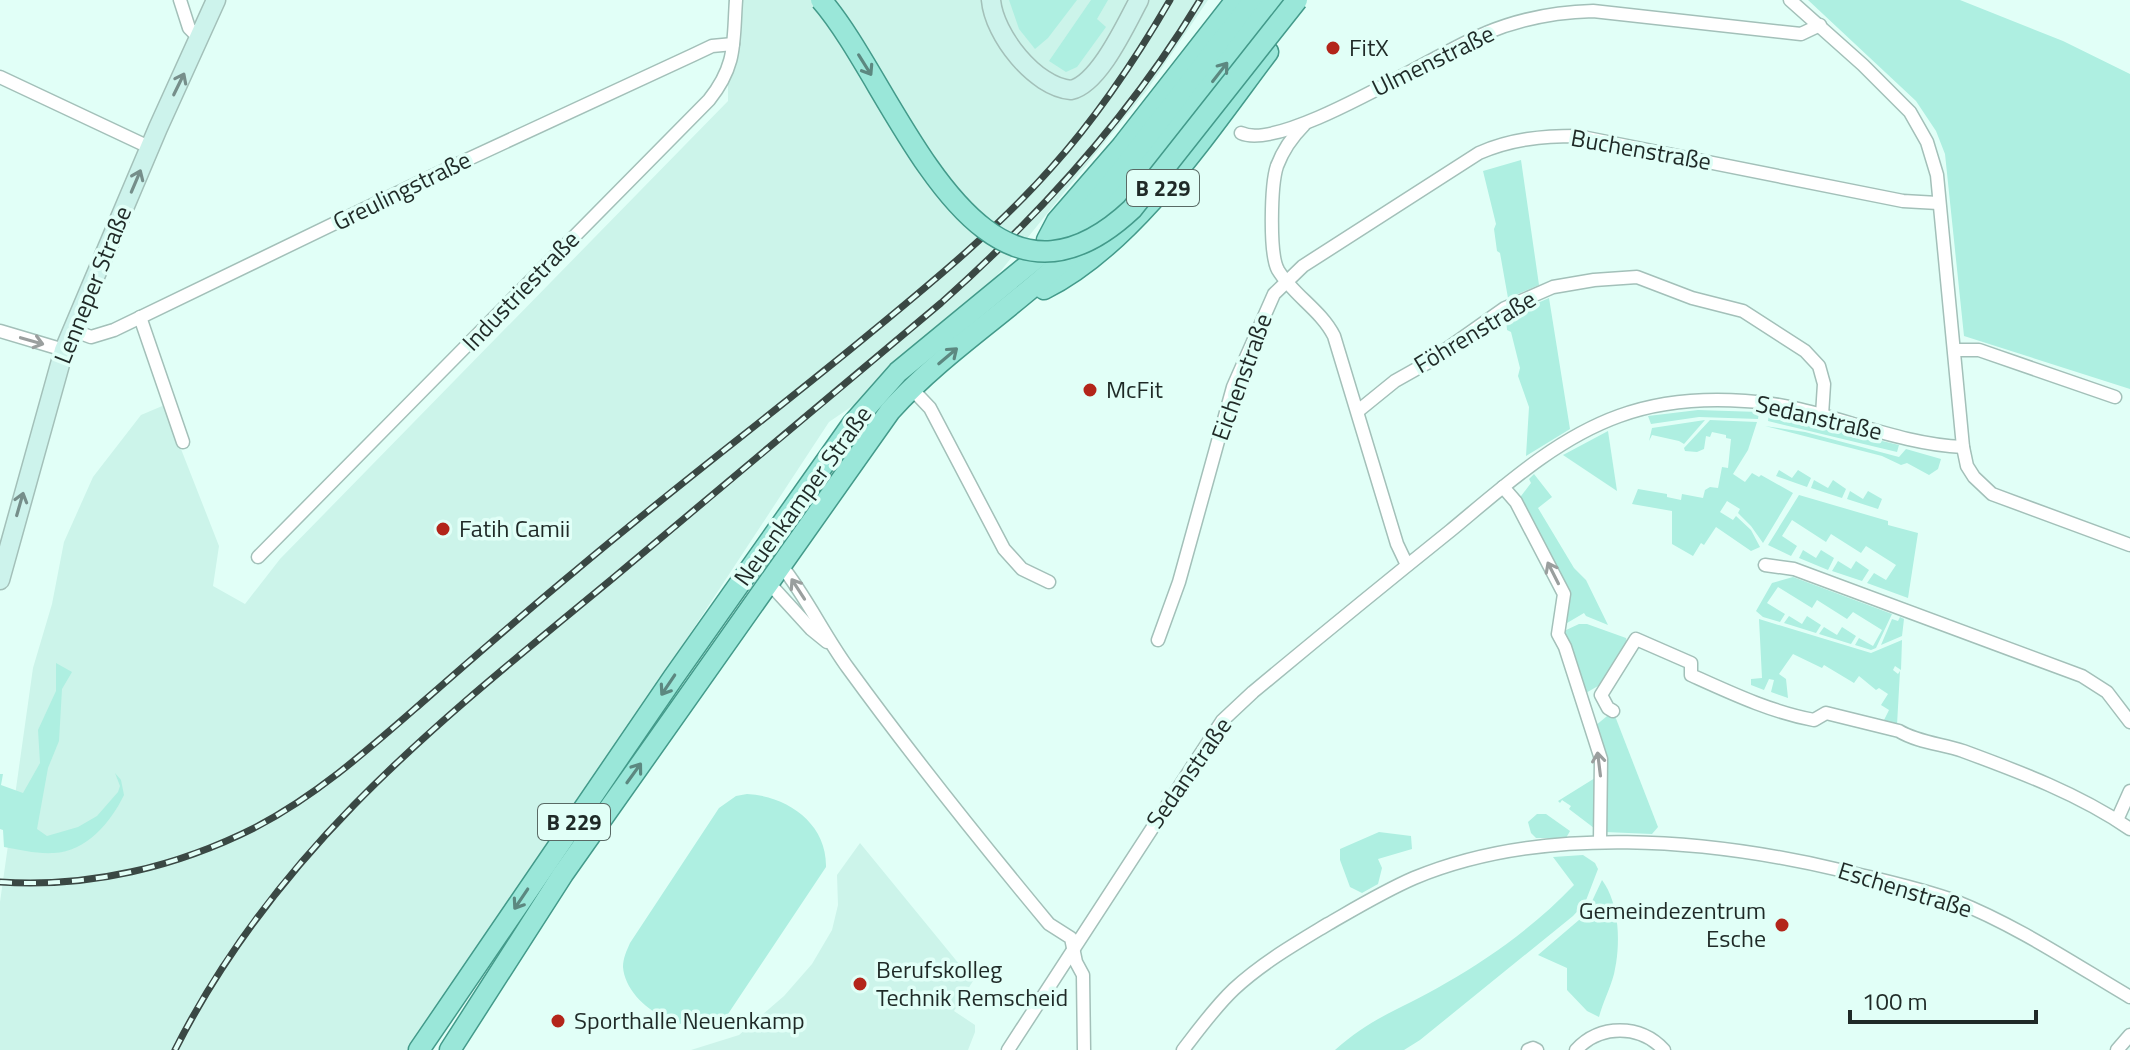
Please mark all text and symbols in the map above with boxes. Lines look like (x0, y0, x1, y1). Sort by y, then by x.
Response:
street label: Ulmenstraße (1365, 15, 1500, 105)
place label: FitX (1349, 29, 1389, 65)
marker: FitX (1324, 39, 1342, 57)
one-way arrow (857, 53, 873, 76)
one-way arrow (1211, 62, 1228, 83)
one-way arrow (172, 72, 187, 96)
street label: Buchenstraße (1568, 119, 1714, 179)
street label: Greulingstraße (326, 141, 477, 239)
one-way arrow (129, 169, 144, 193)
road number: B 229 (1127, 170, 1199, 206)
street label: Lenneper Straße (44, 200, 140, 369)
street label: Industriestraße (453, 222, 587, 359)
street label: Föhrenstraße (1407, 281, 1542, 382)
street label: Eichenstraße (1201, 308, 1281, 445)
one-way arrow (19, 334, 45, 349)
one-way arrow (937, 347, 958, 365)
place label: McFit (1106, 371, 1163, 407)
marker: McFit (1081, 381, 1099, 399)
street label: Sedanstraße (1753, 385, 1886, 449)
street label: Neuenkamper Straße (724, 398, 880, 593)
one-way arrow (13, 492, 28, 518)
place label: Fatih Camii (459, 510, 570, 546)
marker: Fatih Camii (434, 520, 452, 538)
one-way arrow (1544, 562, 1560, 585)
one-way arrow (790, 578, 806, 601)
one-way arrow (660, 674, 676, 696)
street label: Sedanstraße (1137, 709, 1240, 835)
one-way arrow (1591, 752, 1606, 778)
one-way arrow (626, 763, 643, 784)
road number: B 229 (538, 804, 610, 840)
street label: Eschenstraße (1834, 852, 1977, 927)
one-way arrow (513, 888, 529, 910)
place label: Gemeindezentrum Esche (1579, 892, 1766, 956)
marker: Gemeindezentrum Esche (1773, 916, 1791, 934)
place label: Berufskolleg Technik Remscheid (876, 951, 1068, 1015)
scale bar (1850, 974, 2036, 1024)
marker: Berufskolleg Technik Remscheid (851, 975, 869, 993)
text: 100 m (1862, 983, 1928, 1019)
place label: Sporthalle Neuenkamp (574, 1002, 805, 1038)
marker: Sporthalle Neuenkamp (549, 1012, 567, 1030)

